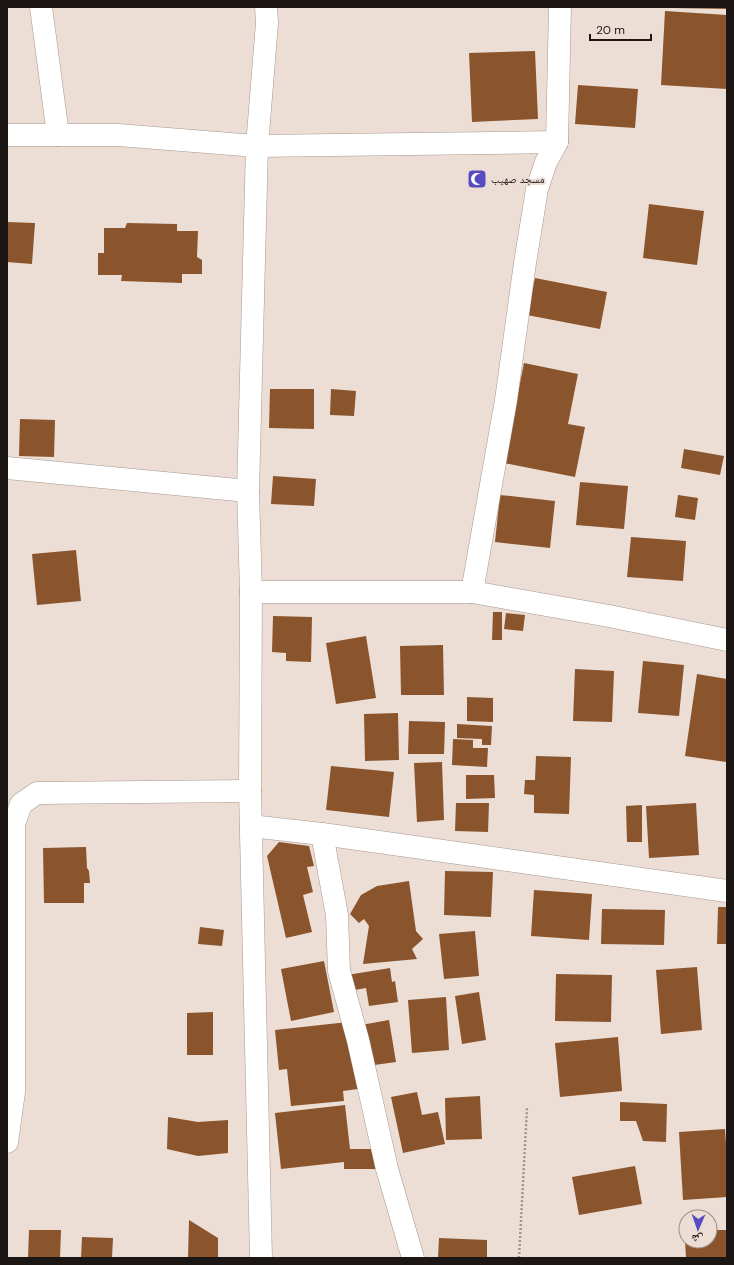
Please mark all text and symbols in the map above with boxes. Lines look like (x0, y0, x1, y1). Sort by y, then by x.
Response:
scale bar (590, 16, 651, 42)
text: 20 m (596, 22, 625, 38)
mosque icon: مسجد صهيب (466, 168, 488, 190)
place label: مسجد صهيب (491, 172, 545, 186)
north arrow (678, 1209, 718, 1249)
text: ش (691, 1231, 704, 1246)

